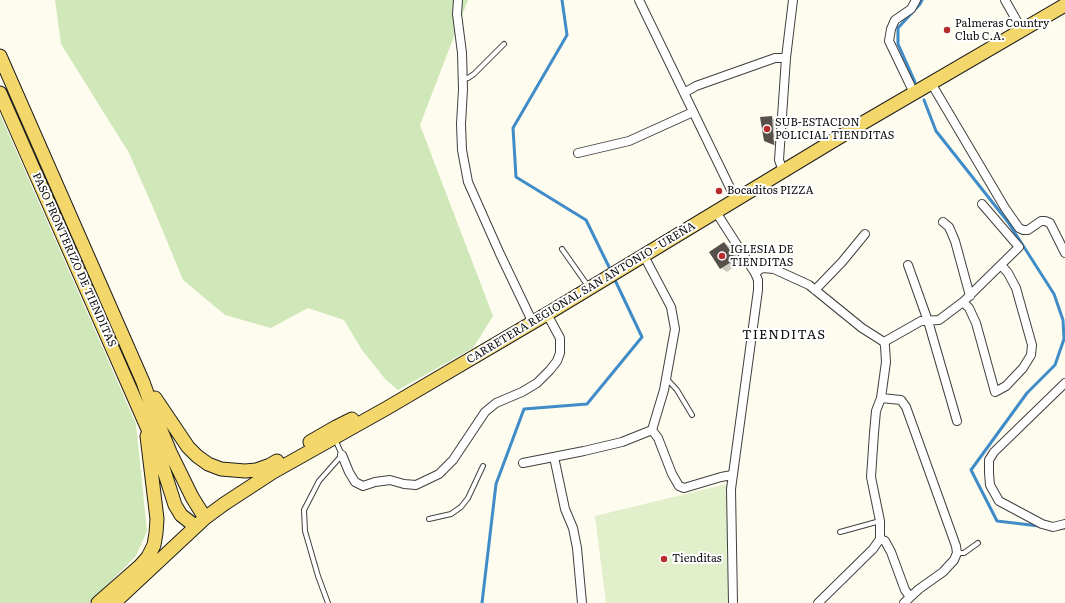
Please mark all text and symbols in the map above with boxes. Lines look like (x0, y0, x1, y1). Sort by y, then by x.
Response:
place label: Palmeras Country Club C.A. (955, 17, 1049, 43)
marker: Palmeras Country Club C.A. (942, 25, 952, 35)
place label: SUB-ESTACION POLICIAL TIENDITAS (775, 116, 894, 142)
marker: SUB-ESTACION POLICIAL TIENDITAS (762, 124, 772, 134)
street label: PASO FRONTERIZO DE TIENDITAS (29, 171, 119, 349)
place label: Bocaditos PIZZA (727, 184, 814, 198)
marker: Bocaditos PIZZA (714, 186, 724, 196)
street label: CARRETERA REGIONAL SAN ANTONIO - UREÑA (464, 219, 698, 367)
place label: IGLESIA DE TIENDITAS (730, 243, 794, 269)
marker: IGLESIA DE TIENDITAS (717, 251, 727, 261)
district label: TIENDITAS (742, 327, 826, 343)
place label: Tienditas (672, 552, 722, 566)
marker: Tienditas (659, 554, 669, 564)

